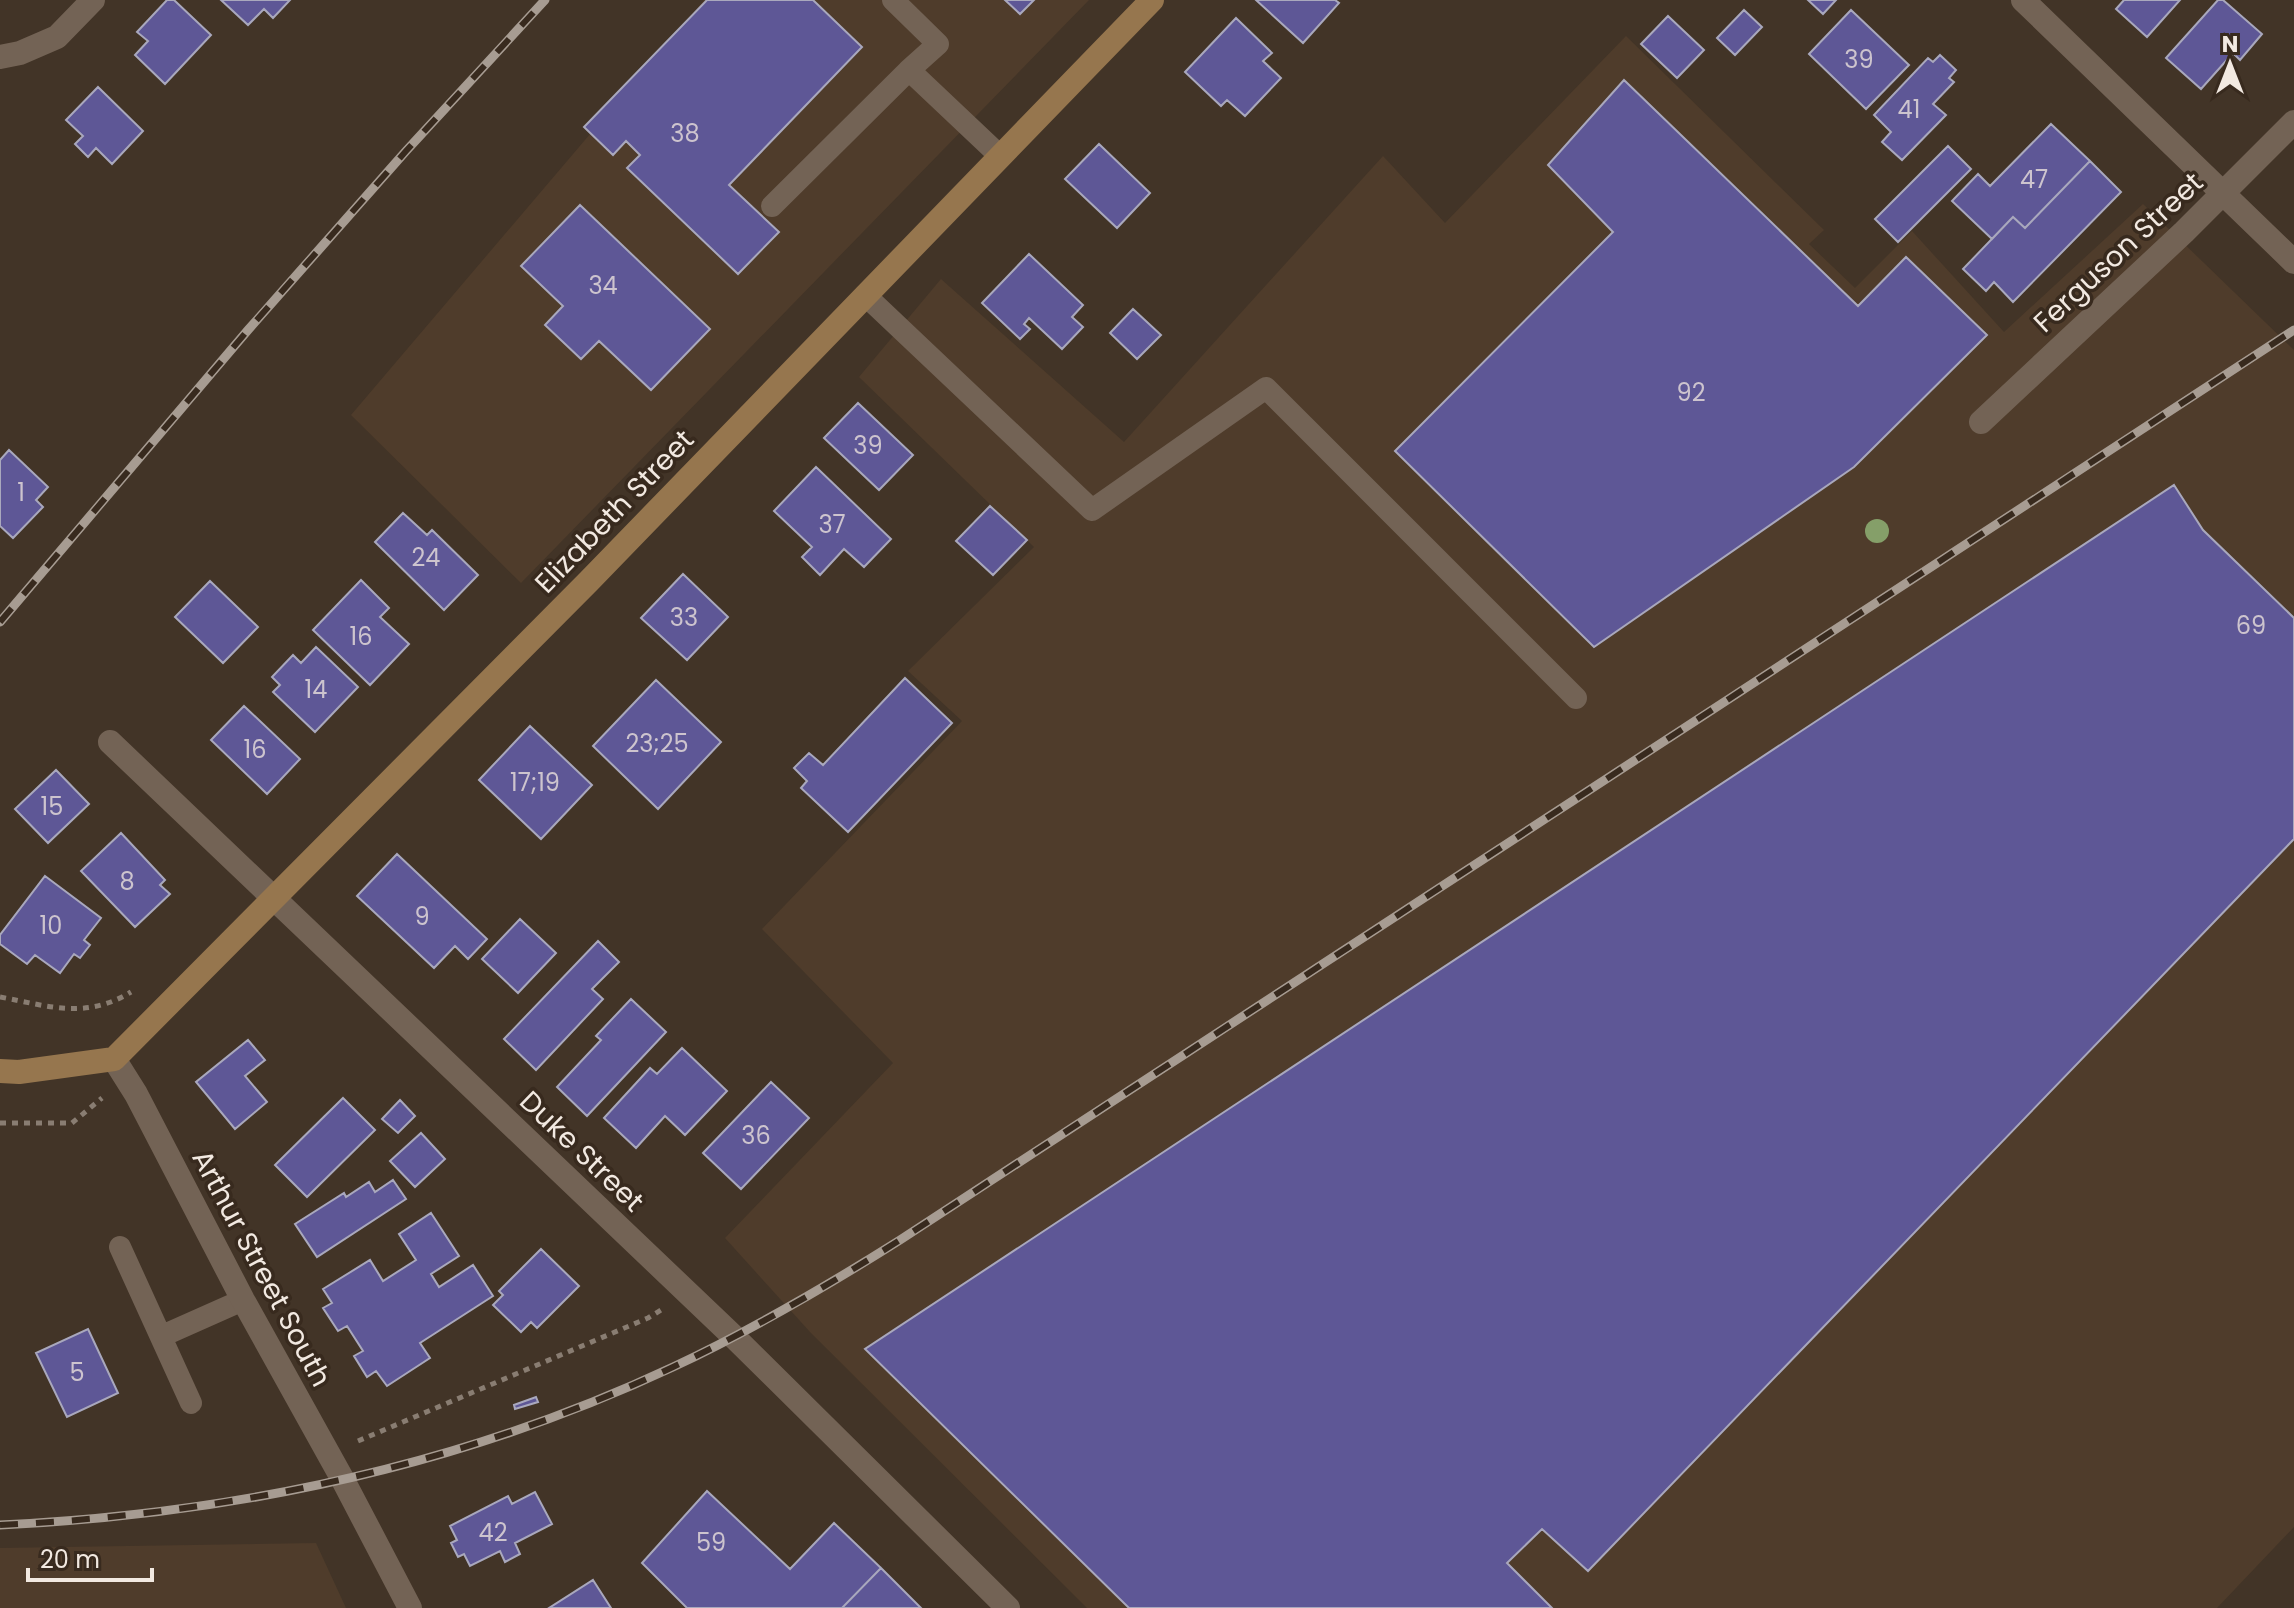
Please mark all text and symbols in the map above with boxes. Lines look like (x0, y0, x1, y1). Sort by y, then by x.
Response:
north arrow (2190, 24, 2270, 104)
text: N (2222, 29, 2238, 60)
house number: 39 (1844, 43, 1874, 76)
house number: 41 (1898, 93, 1920, 126)
house number: 38 (670, 117, 700, 150)
house number: 47 (2020, 163, 2048, 196)
street label: Ferguson Street (2025, 164, 2212, 341)
house number: 34 (588, 269, 618, 302)
house number: 92 (1677, 376, 1705, 409)
street label: Elizabeth Street (526, 421, 703, 602)
house number: 39 (853, 429, 883, 462)
house number: 1 (17, 476, 25, 509)
house number: 37 (818, 508, 846, 541)
house number: 24 (412, 541, 440, 574)
house number: 33 (670, 601, 698, 634)
house number: 69 (2236, 609, 2266, 642)
house number: 16 (350, 620, 372, 653)
house number: 14 (305, 673, 327, 706)
house number: 23;25 (625, 727, 689, 760)
house number: 16 (244, 733, 266, 766)
house number: 17;19 (510, 766, 560, 799)
house number: 15 (41, 790, 63, 823)
house number: 8 (119, 865, 135, 898)
house number: 9 (414, 900, 430, 933)
house number: 10 (40, 909, 62, 942)
street label: Duke Street (511, 1082, 652, 1221)
house number: 36 (741, 1119, 771, 1152)
street label: Arthur Street South (183, 1143, 341, 1394)
house number: 5 (69, 1356, 85, 1389)
house number: 42 (479, 1516, 507, 1549)
house number: 59 (696, 1526, 726, 1559)
scale bar (28, 1532, 152, 1582)
text: 20 m (40, 1543, 100, 1576)

